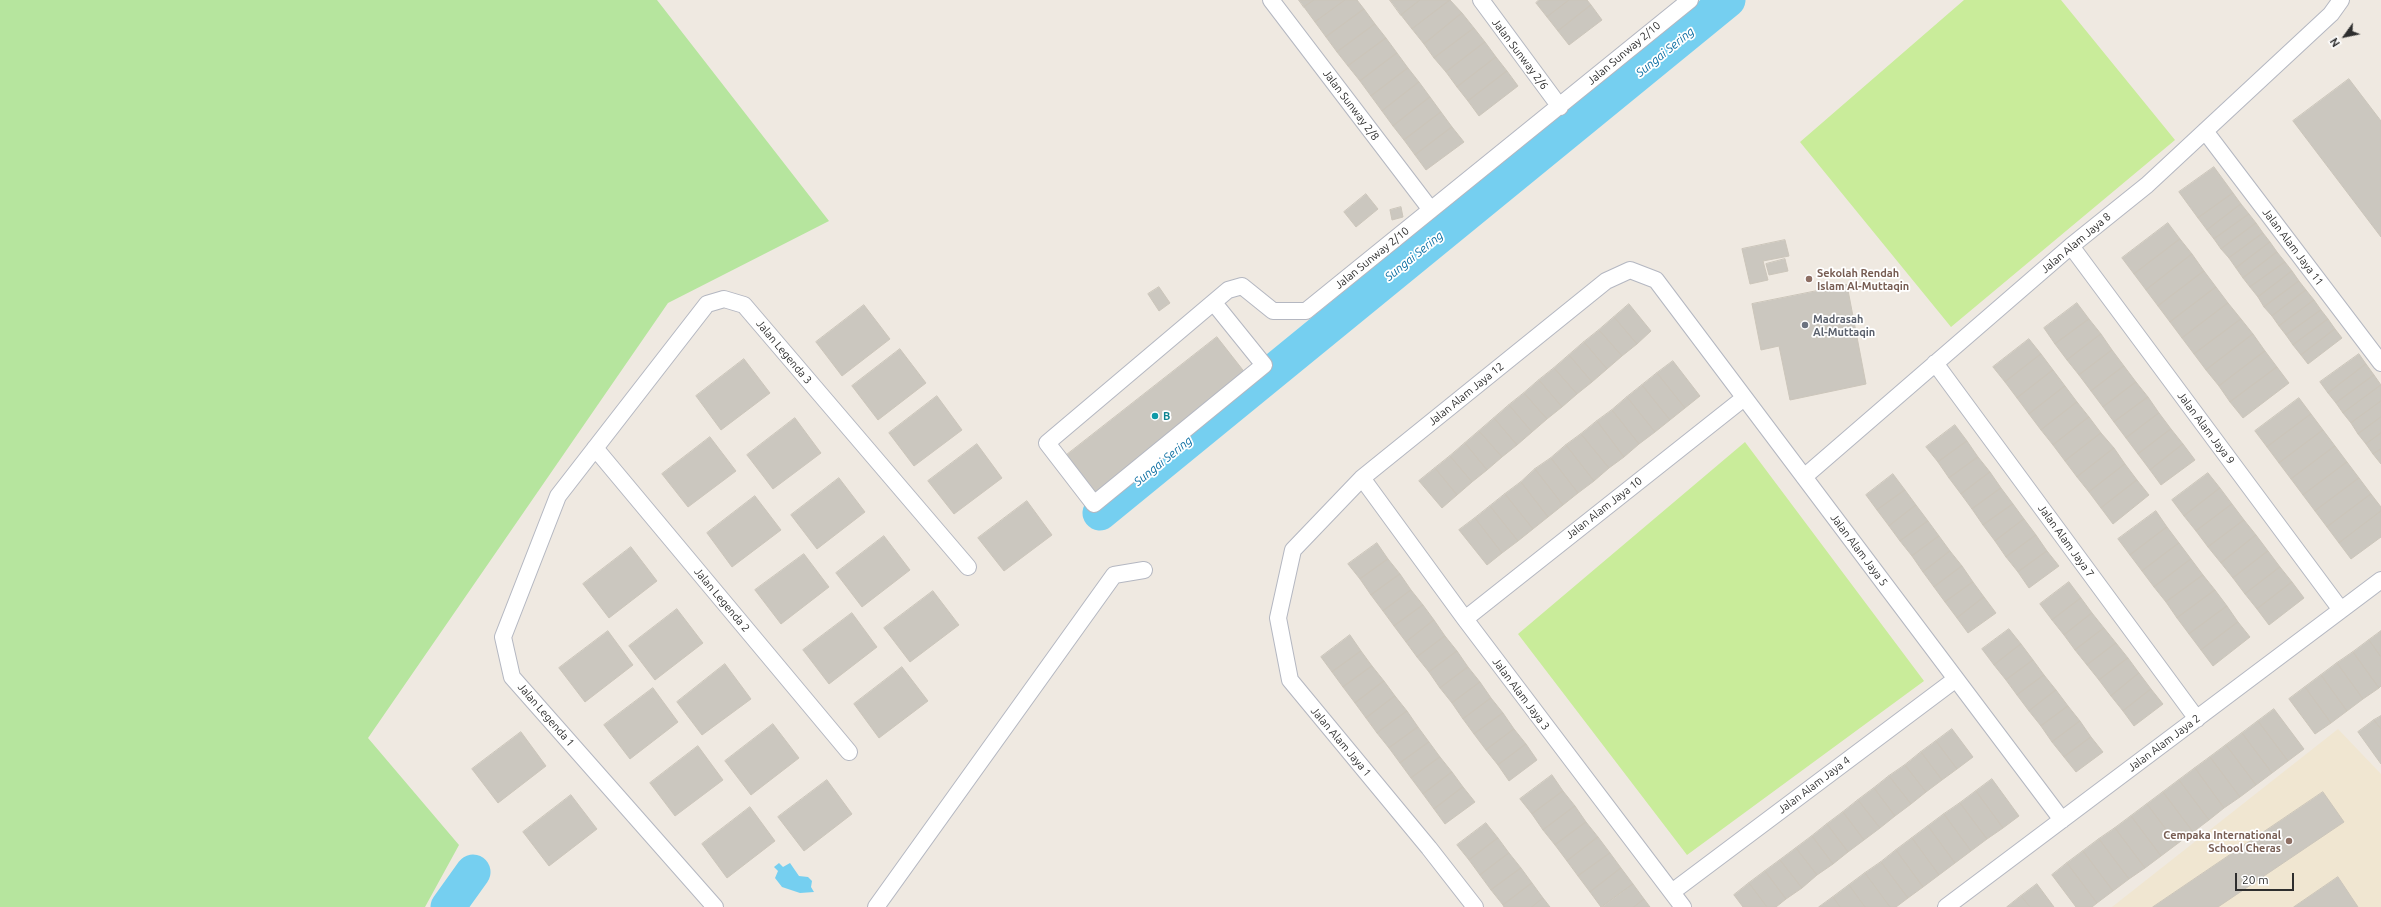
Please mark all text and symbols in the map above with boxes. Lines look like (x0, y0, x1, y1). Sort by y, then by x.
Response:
street label: Jalan Sunway 2/6 (1489, 16, 1551, 92)
north arrow (2325, 16, 2365, 56)
street label: Jalan Sunway 2/10 (1585, 19, 1663, 87)
water label: Sungai Sering (1633, 24, 1697, 80)
text: N (2328, 36, 2342, 49)
street label: Jalan Sunway 2/8 (1320, 67, 1382, 143)
street label: Jalan Alam Jaya 11 (2260, 206, 2326, 288)
street label: Jalan Alam Jaya 8 (2038, 210, 2114, 276)
street label: Jalan Sunway 2/10 (1332, 224, 1412, 292)
water label: Sungai Sering (1382, 228, 1446, 284)
place label: Sekolah Rendah Islam Al-Muttaqin (1817, 266, 1909, 292)
marker: Sekolah Rendah Islam Al-Muttaqin (1804, 274, 1814, 284)
place label: Madrasah Al-Muttaqin (1813, 312, 1875, 338)
street label: Jalan Legenda 3 (753, 317, 815, 387)
marker: Madrasah Al-Muttaqin (1800, 320, 1810, 330)
street label: Jalan Alam Jaya 12 (1426, 360, 1506, 428)
street label: Jalan Alam Jaya 9 (2175, 389, 2237, 467)
place label: B (1163, 409, 1170, 423)
marker: B (1150, 411, 1160, 421)
water label: Sungai Sering (1131, 433, 1195, 489)
street label: Jalan Alam Jaya 10 (1563, 474, 1645, 542)
street label: Jalan Alam Jaya 7 (2035, 502, 2097, 580)
street label: Jalan Alam Jaya 5 (1828, 511, 1890, 589)
street label: Jalan Legenda 2 (691, 565, 753, 635)
street label: Jalan Alam Jaya 3 (1490, 655, 1552, 733)
street label: Jalan Legenda 1 (515, 681, 577, 749)
street label: Jalan Alam Jaya 1 (1308, 704, 1374, 780)
street label: Jalan Alam Jaya 2 (2125, 712, 2203, 774)
street label: Jalan Alam Jaya 4 (1775, 754, 1853, 816)
place label: Cempaka International School Cheras (2163, 828, 2281, 854)
marker: Cempaka International School Cheras (2284, 836, 2294, 846)
scale bar (2237, 865, 2296, 891)
text: 20 m (2242, 873, 2269, 886)

